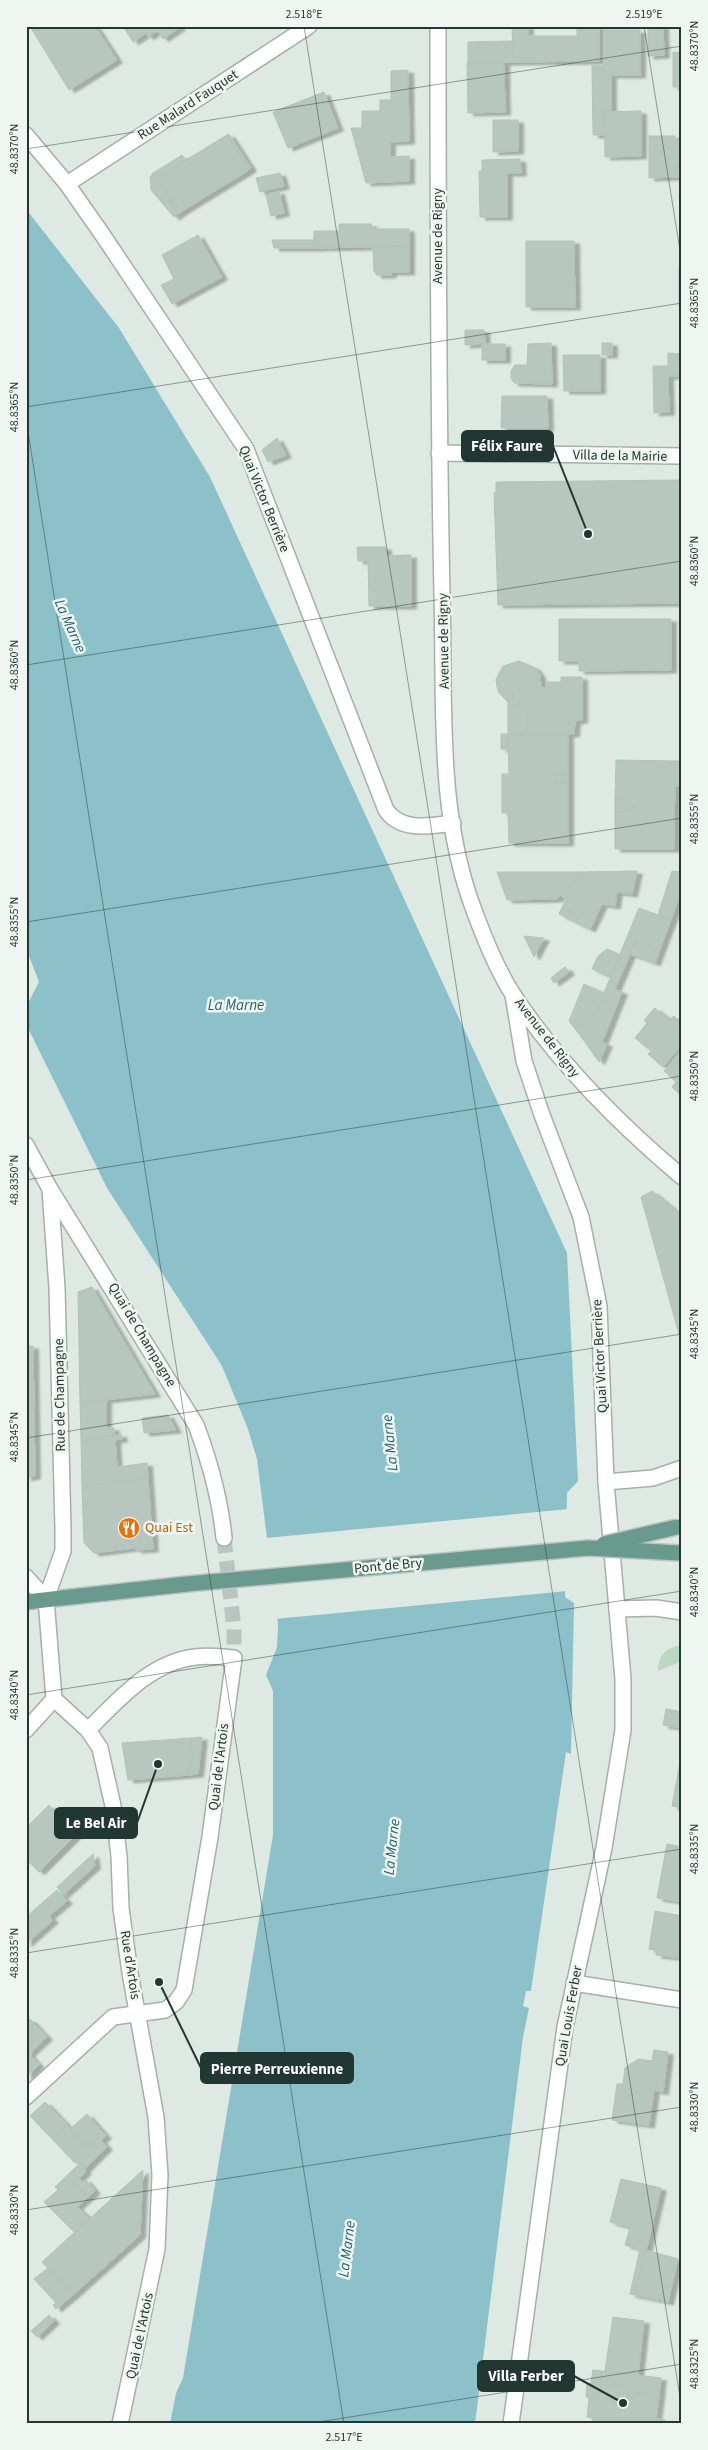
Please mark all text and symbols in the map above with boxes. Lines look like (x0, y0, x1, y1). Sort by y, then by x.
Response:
text: 2.518°E (285, 6, 323, 23)
text: 2.519°E (625, 6, 663, 23)
text: 48.8370°N (686, 21, 703, 71)
street label: Rue Malard Fauquet (134, 65, 243, 145)
text: 48.8370°N (6, 124, 23, 174)
street label: Avenue de Rigny (428, 187, 448, 284)
text: 48.8365°N (686, 278, 703, 328)
text: 48.8365°N (6, 382, 23, 432)
callout: Félix Faure (462, 431, 553, 461)
text: Félix Faure (471, 436, 543, 457)
street label: Quai Victor Berrière (233, 442, 295, 556)
street label: Villa de la Mairie (573, 445, 667, 467)
text: 48.8360°N (686, 536, 703, 586)
street label: Avenue de Rigny (433, 592, 455, 689)
water label: La Marne (49, 596, 91, 656)
text: 48.8360°N (6, 640, 23, 690)
text: 48.8355°N (686, 794, 703, 844)
text: 48.8355°N (6, 897, 23, 947)
street label: Avenue de Rigny (510, 994, 585, 1082)
water label: La Marne (208, 995, 264, 1016)
text: 48.8350°N (686, 1051, 703, 1101)
text: 48.8350°N (6, 1155, 23, 1205)
street label: Quai de Champagne (103, 1279, 181, 1391)
street label: Quai Victor Berrière (587, 1299, 613, 1413)
text: 48.8345°N (686, 1309, 703, 1359)
street label: Rue de Champagne (49, 1338, 71, 1452)
text: 48.8345°N (6, 1412, 23, 1462)
water label: La Marne (377, 1414, 403, 1472)
restaurant icon: Quai Est (117, 1516, 141, 1540)
place label: Quai Est (145, 1518, 193, 1538)
street label: Pont de Bry (353, 1553, 423, 1579)
text: 48.8340°N (686, 1567, 703, 1617)
text: 48.8340°N (6, 1670, 23, 1720)
street label: Quai de l'Artois (204, 1722, 234, 1812)
callout: Le Bel Air (55, 1808, 137, 1838)
text: Le Bel Air (65, 1813, 127, 1834)
water label: La Marne (379, 1818, 405, 1876)
text: 48.8335°N (686, 1824, 703, 1874)
text: 48.8335°N (6, 1928, 23, 1978)
street label: Rue d'Artois (115, 1929, 145, 2001)
street label: Quai Louis Ferber (550, 1964, 588, 2068)
callout: Pierre Perreuxienne (201, 2053, 353, 2083)
text: Pierre Perreuxienne (211, 2059, 343, 2080)
text: 48.8330°N (686, 2082, 703, 2132)
text: 48.8330°N (6, 2185, 23, 2235)
water label: La Marne (333, 2220, 361, 2278)
street label: Quai de l'Artois (121, 2291, 159, 2381)
text: 48.8325°N (686, 2339, 703, 2389)
callout: Villa Ferber (478, 2361, 574, 2391)
text: Villa Ferber (487, 2366, 564, 2387)
text: 2.517°E (325, 2429, 363, 2446)

